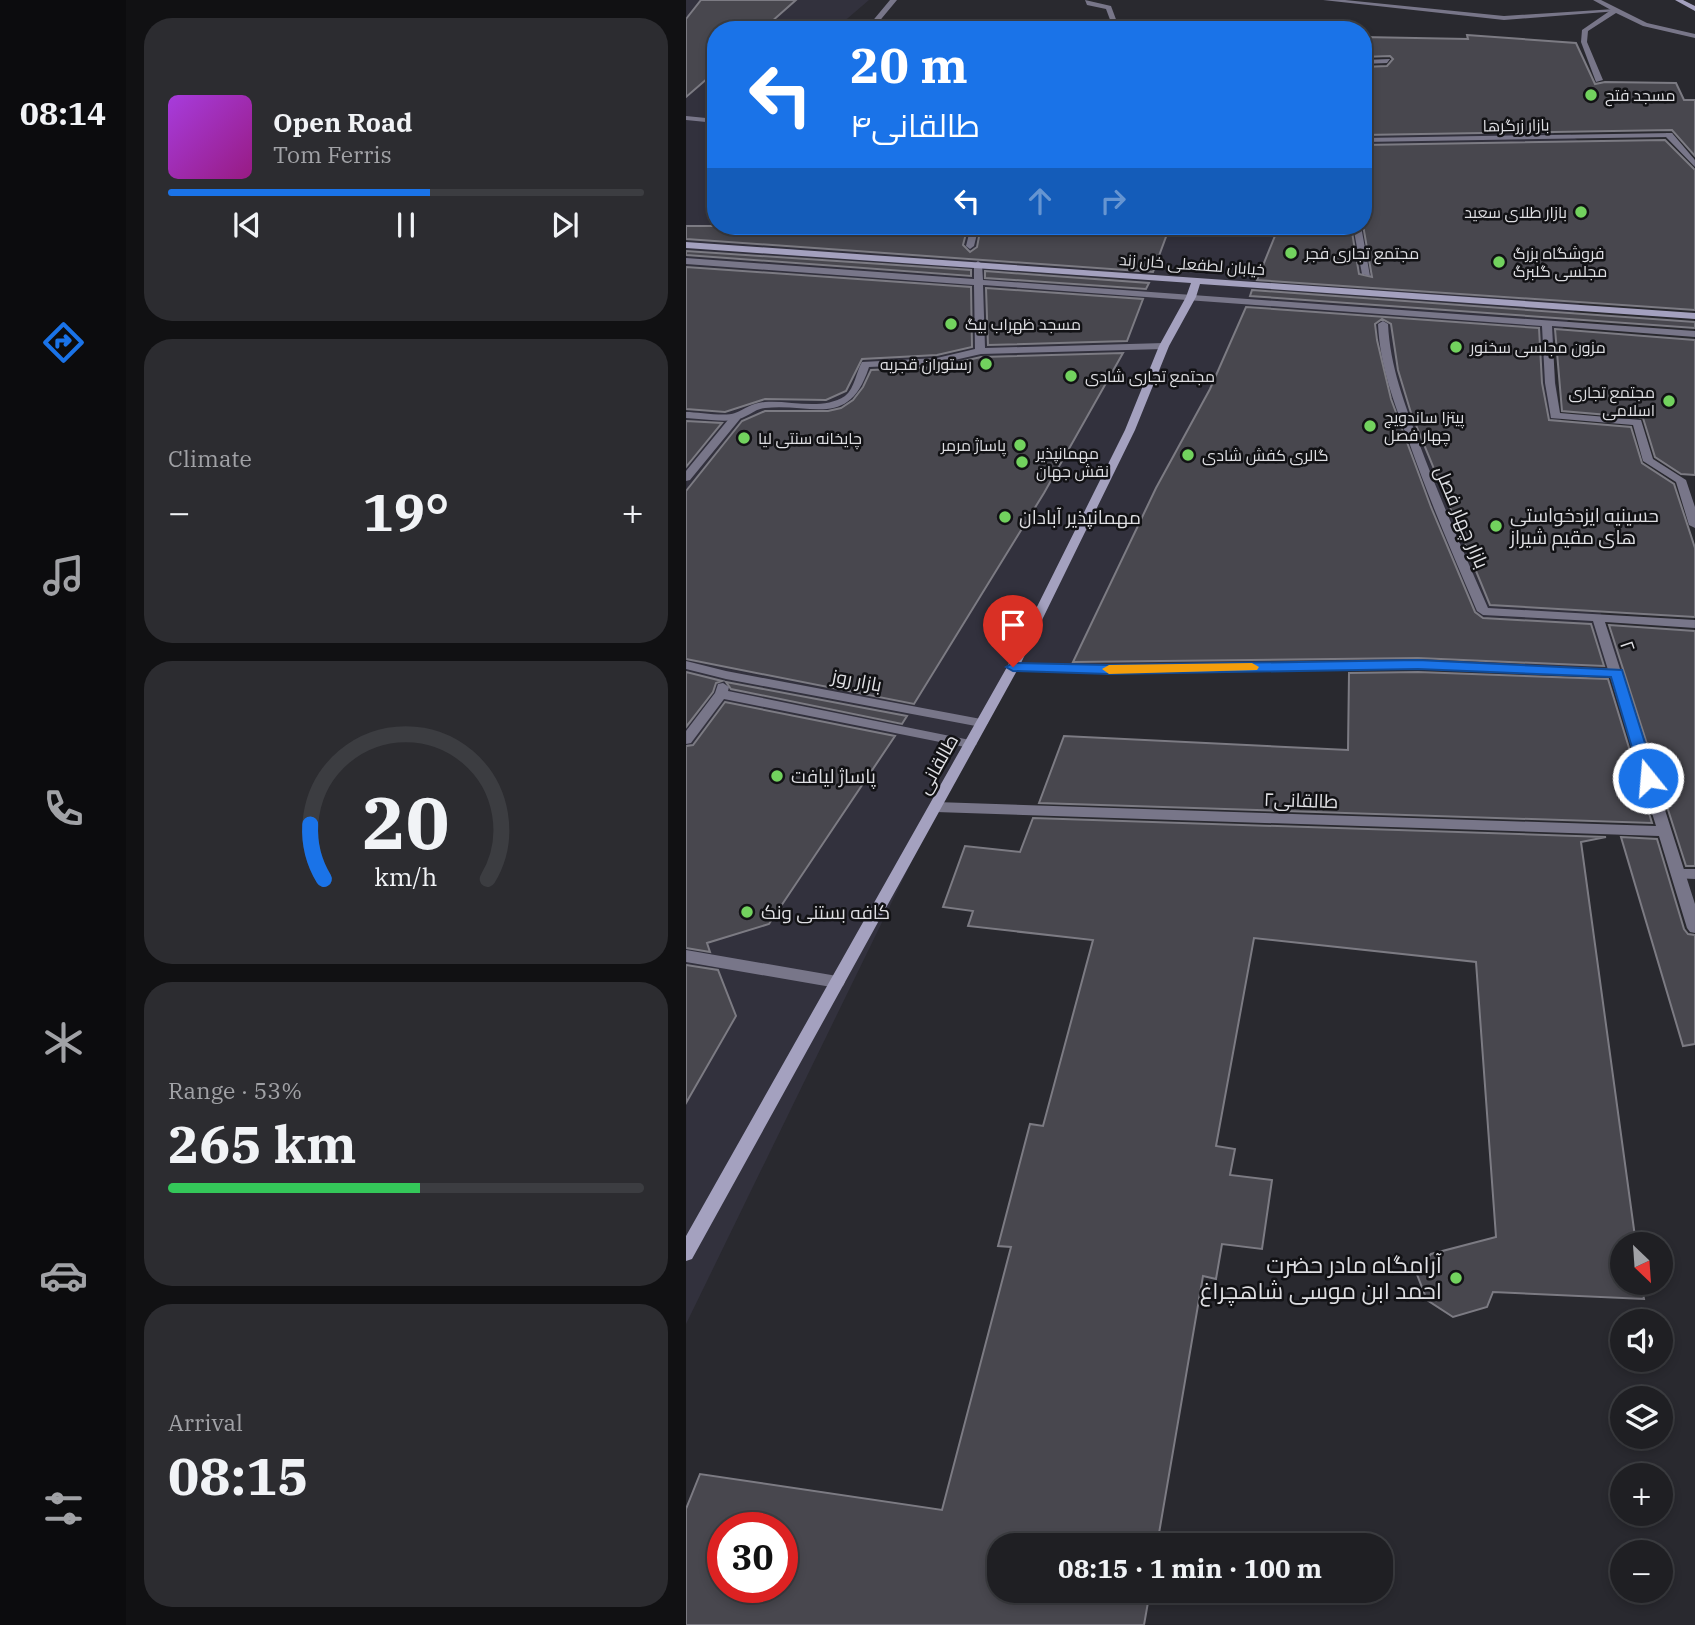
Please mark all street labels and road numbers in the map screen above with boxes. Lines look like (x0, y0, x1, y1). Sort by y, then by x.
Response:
street label: بازار زرگرها (1482, 114, 1550, 136)
street label: خیابان لطفعلی خان زند (1118, 249, 1266, 280)
street label: بازار چهار فصل (1429, 462, 1494, 572)
street label: ۲ (1615, 637, 1641, 655)
street label: بازار روز (829, 663, 884, 697)
street label: طالقانی (911, 730, 963, 798)
street label: طالقانی۲ (1263, 787, 1339, 813)

